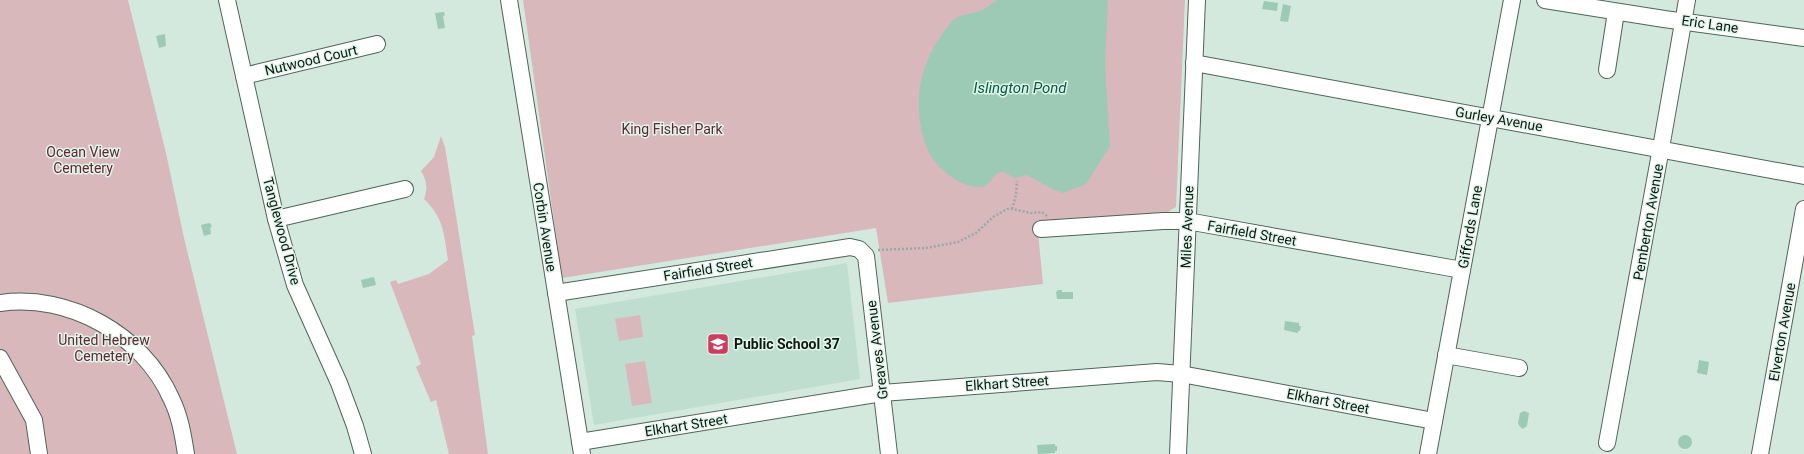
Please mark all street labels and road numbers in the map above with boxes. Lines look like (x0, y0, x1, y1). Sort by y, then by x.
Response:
street label: Eric Lane (1681, 12, 1739, 36)
street label: Nutwood Court (263, 41, 359, 78)
street label: Gurley Avenue (1454, 103, 1544, 135)
street label: Pemberton Avenue (1630, 162, 1666, 282)
street label: Tanglewood Drive (260, 175, 304, 287)
street label: Corbin Avenue (530, 181, 560, 273)
street label: Giffords Lane (1455, 184, 1485, 270)
street label: Miles Avenue (1178, 185, 1196, 269)
street label: Fairfield Street (1206, 217, 1298, 249)
street label: Fairfield Street (662, 254, 754, 284)
street label: Elverton Avenue (1765, 281, 1799, 383)
street label: Greaves Avenue (863, 300, 891, 400)
street label: Elkhart Street (965, 372, 1050, 394)
street label: Elkhart Street (1285, 385, 1371, 417)
street label: Elkhart Street (643, 410, 729, 439)

